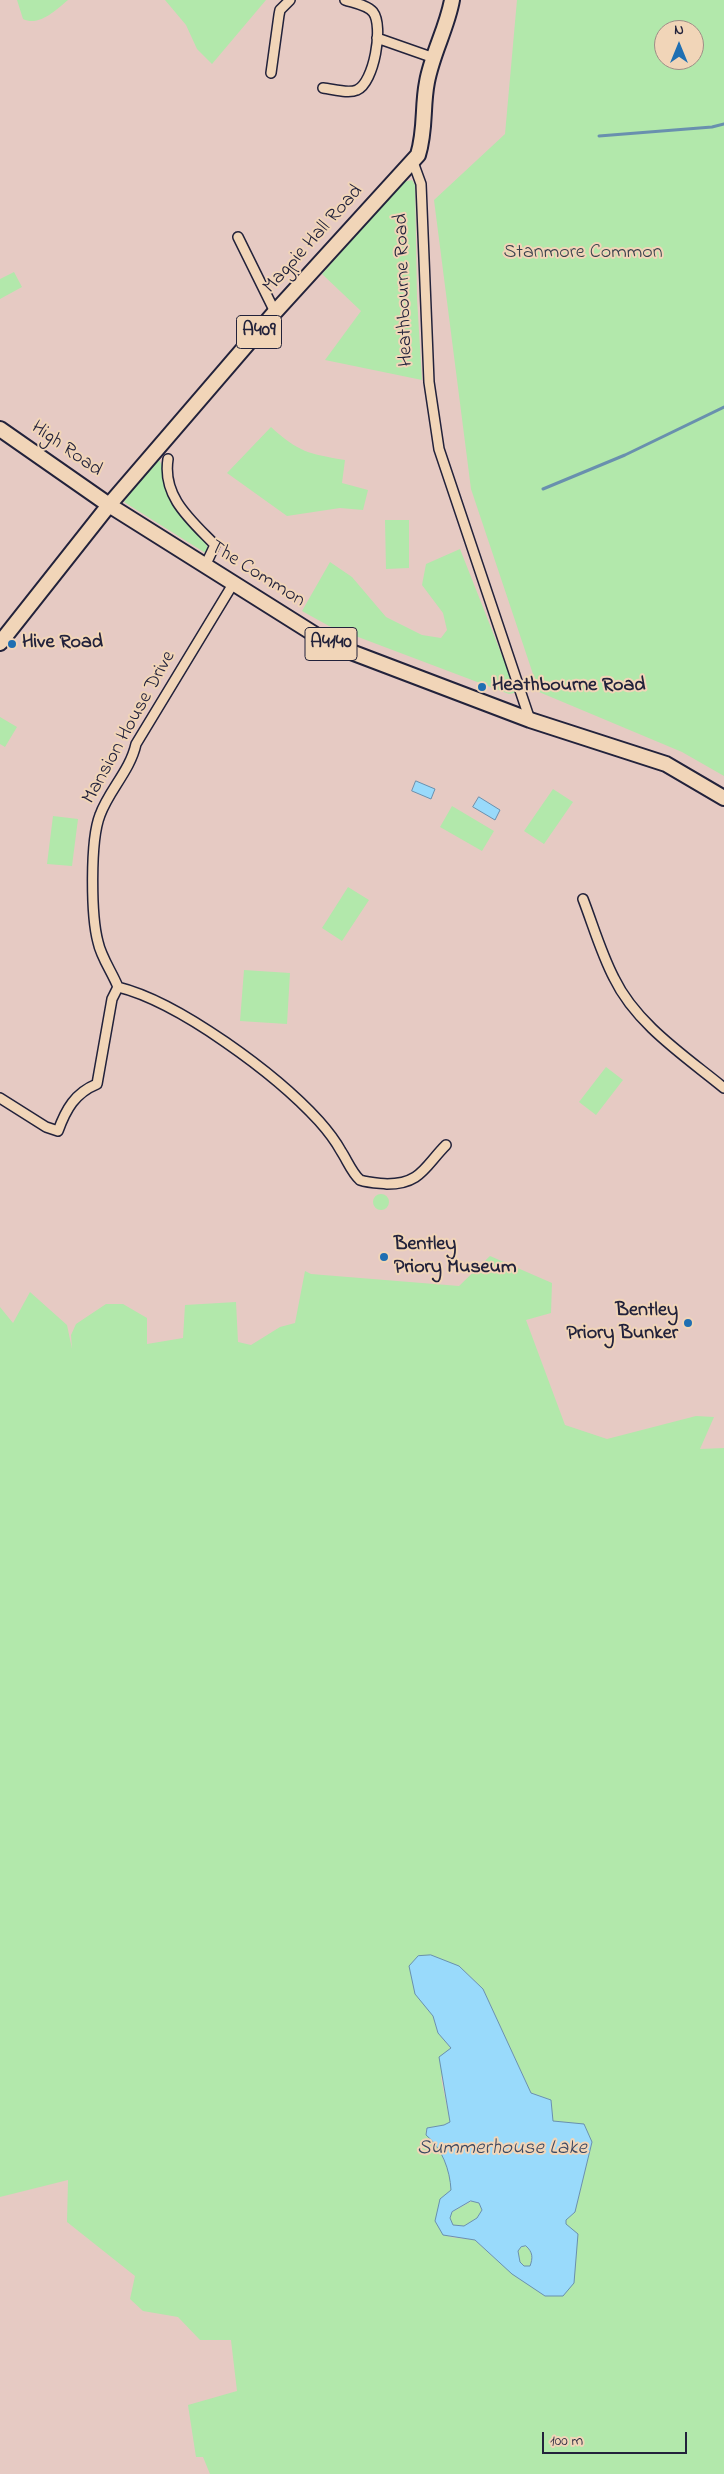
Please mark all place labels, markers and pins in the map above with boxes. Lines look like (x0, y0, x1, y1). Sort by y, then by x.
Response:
place label: Hive Road (22, 632, 103, 656)
marker: Hive Road (6, 638, 18, 650)
place label: Heathbourne Road (492, 675, 645, 699)
marker: Heathbourne Road (476, 681, 488, 693)
place label: Bentley Priory Museum (394, 1234, 516, 1281)
marker: Bentley Priory Museum (378, 1251, 390, 1263)
place label: Bentley Priory Bunker (566, 1300, 678, 1347)
marker: Bentley Priory Bunker (682, 1317, 694, 1329)

